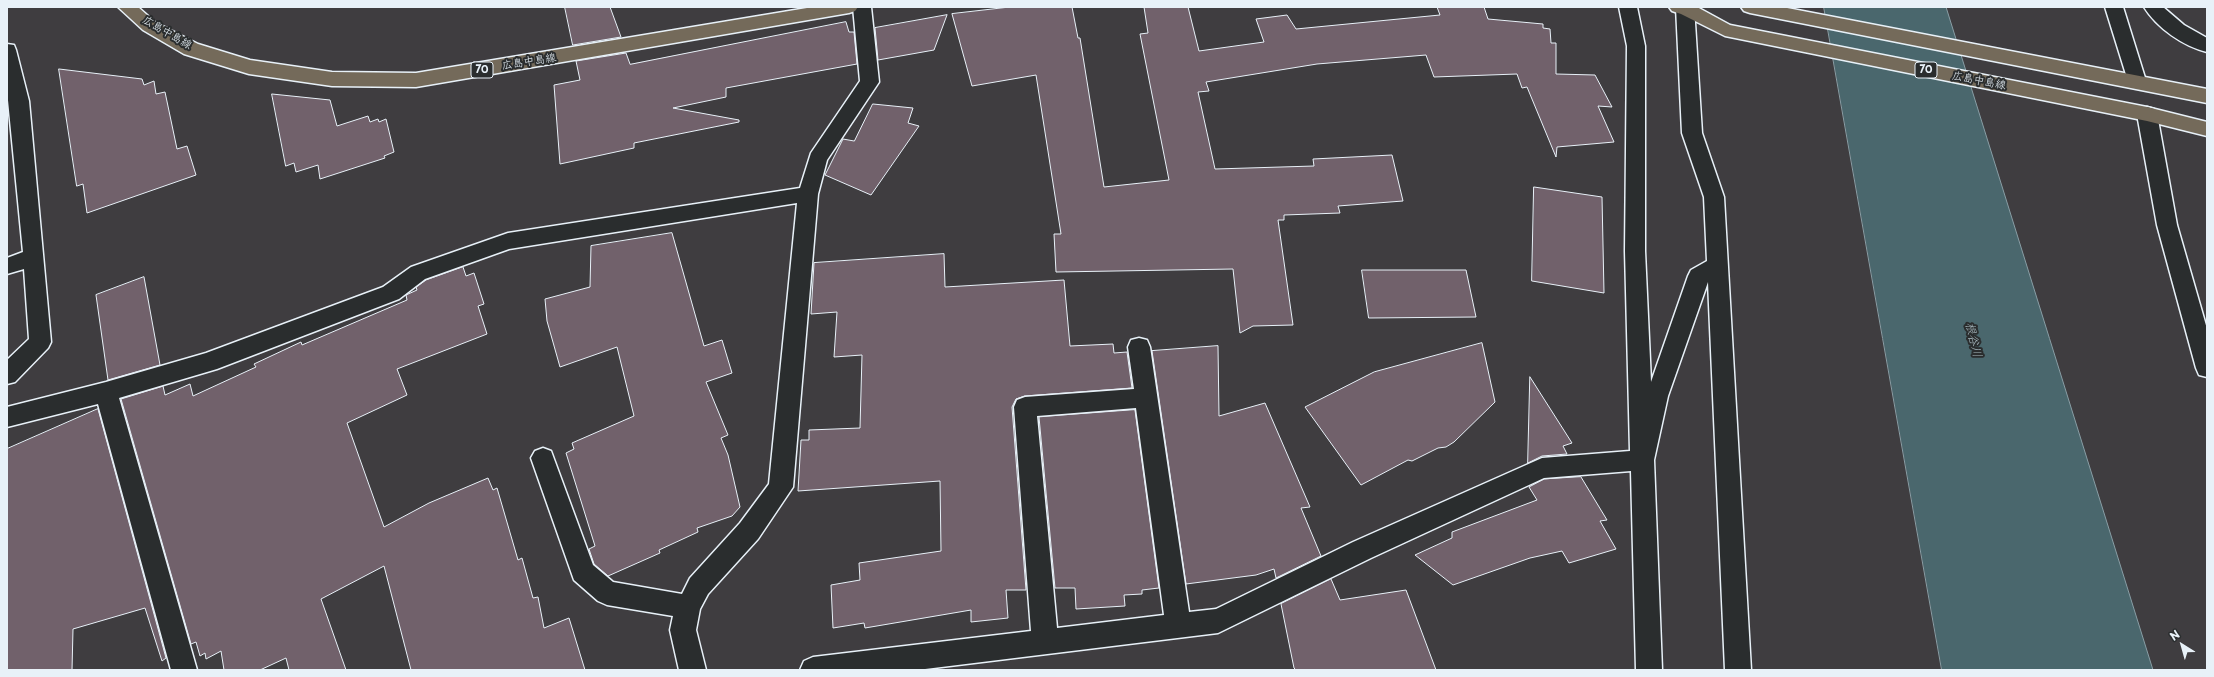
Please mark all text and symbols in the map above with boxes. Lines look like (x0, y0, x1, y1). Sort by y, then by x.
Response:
street label: 広島中島線 (140, 14, 194, 52)
street label: 広島中島線 (501, 51, 557, 73)
road number: 70 (471, 62, 493, 78)
road number: 70 (1915, 62, 1937, 78)
street label: 広島中島線 (1951, 69, 2007, 93)
water label: 根谷川 (1962, 321, 1984, 359)
north arrow (2162, 625, 2202, 665)
text: N (2166, 626, 2183, 644)

